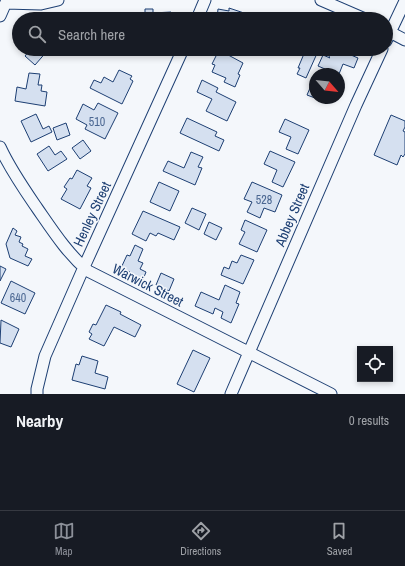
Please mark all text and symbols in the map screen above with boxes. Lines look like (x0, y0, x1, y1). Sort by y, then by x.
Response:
search box (12, 12, 393, 56)
icon: search (26, 23, 48, 45)
text: Search here (58, 24, 125, 45)
north arrow (309, 68, 345, 104)
house number: 510 (89, 114, 105, 130)
street label: Henley Street (69, 179, 115, 249)
street label: Abbey Street (270, 181, 313, 250)
house number: 528 (256, 192, 272, 208)
street label: Warwick Street (109, 259, 187, 311)
house number: 640 (10, 290, 26, 306)
map controls (357, 346, 393, 382)
button: locate (357, 346, 393, 382)
text: Nearby (16, 409, 63, 432)
text: 0 results (349, 412, 389, 429)
tab: Map (53, 520, 75, 558)
tab: Directions (180, 520, 221, 558)
tab: Saved (327, 520, 352, 558)

